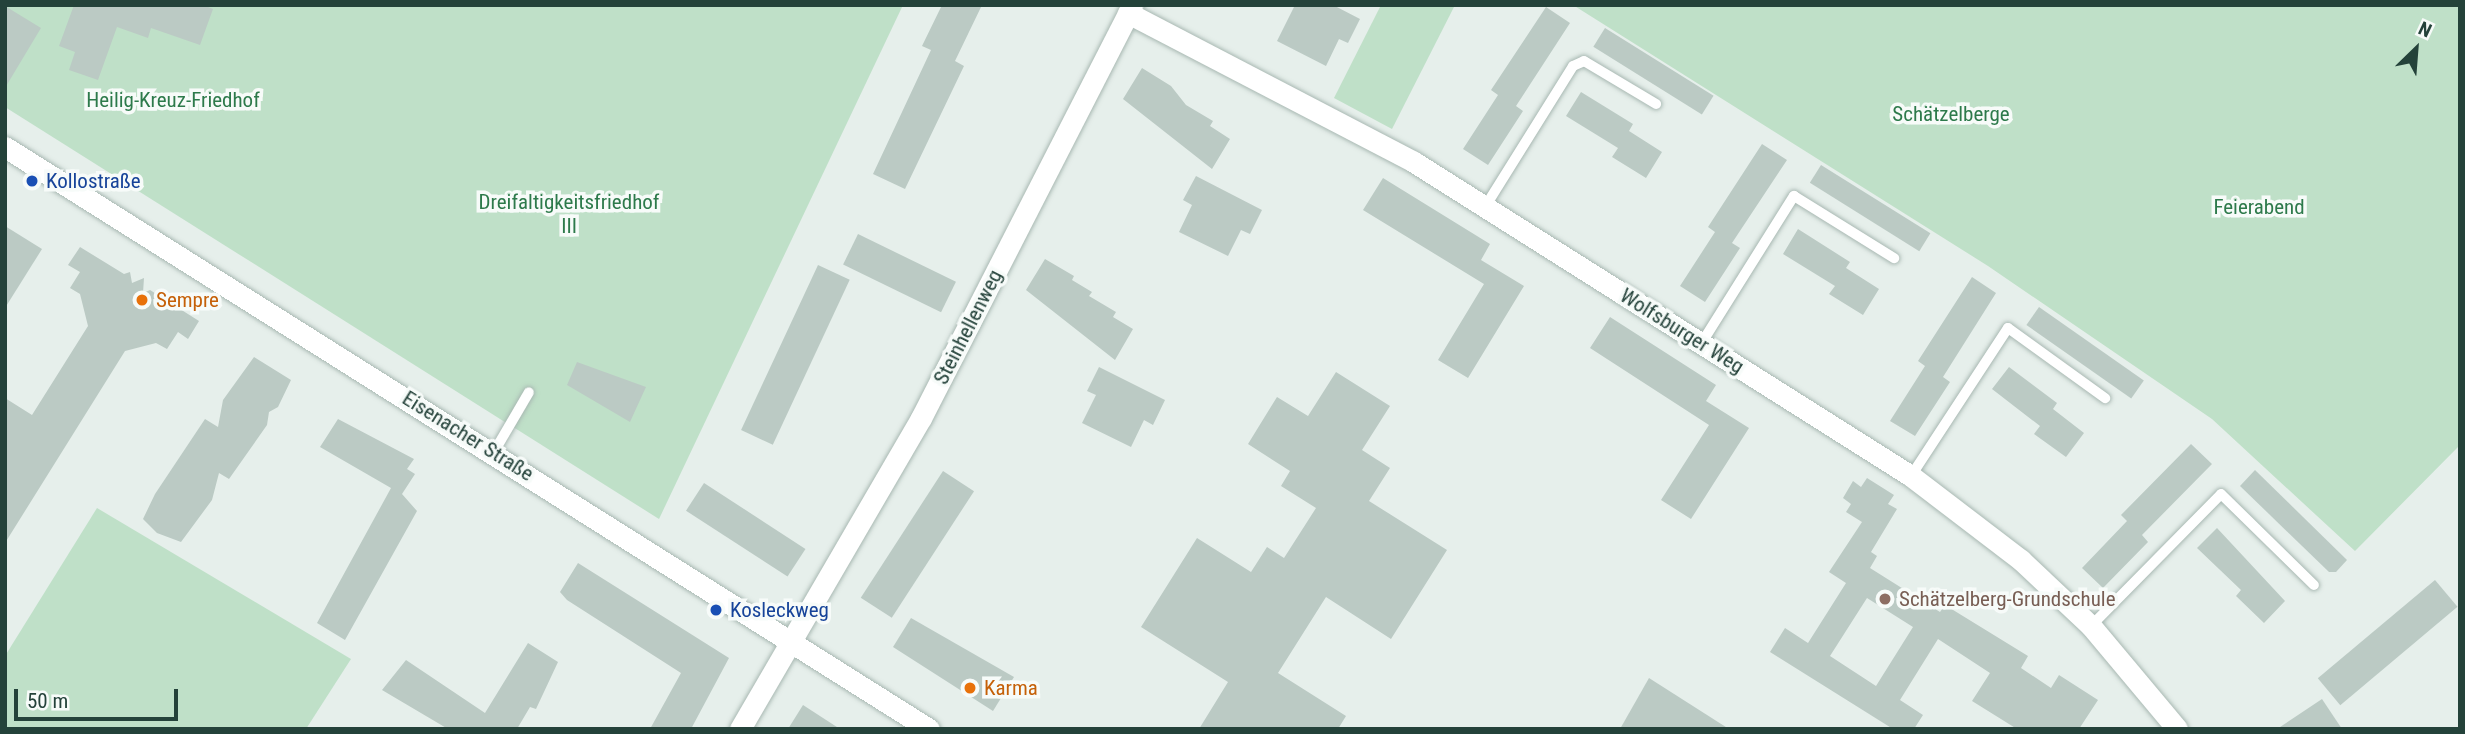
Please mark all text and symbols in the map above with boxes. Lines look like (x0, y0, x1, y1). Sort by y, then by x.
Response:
north arrow (2381, 14, 2451, 84)
text: N (2415, 17, 2435, 42)
park label: Heilig-Kreuz-Friedhof (86, 87, 260, 113)
park label: Schätzelberge (1892, 101, 2010, 127)
place label: Kollostraße (46, 168, 141, 194)
marker: Kollostraße (24, 173, 40, 189)
park label: Dreifaltigkeitsfriedhof III (479, 189, 659, 239)
park label: Feierabend (2213, 194, 2305, 220)
street label: Steinhellenweg (928, 265, 1008, 389)
street label: Wolfsburger Weg (1615, 283, 1749, 379)
place label: Sempre (156, 287, 219, 313)
marker: Sempre (134, 292, 150, 308)
street label: Eisenacher Straße (398, 386, 538, 486)
place label: Schätzelberg-Grundschule (1899, 586, 2115, 612)
marker: Schätzelberg-Grundschule (1877, 591, 1893, 607)
place label: Kosleckweg (730, 597, 829, 623)
marker: Kosleckweg (708, 602, 724, 618)
scale bar (18, 674, 182, 718)
place label: Karma (984, 675, 1038, 701)
marker: Karma (962, 680, 978, 696)
text: 50 m (27, 689, 68, 713)

